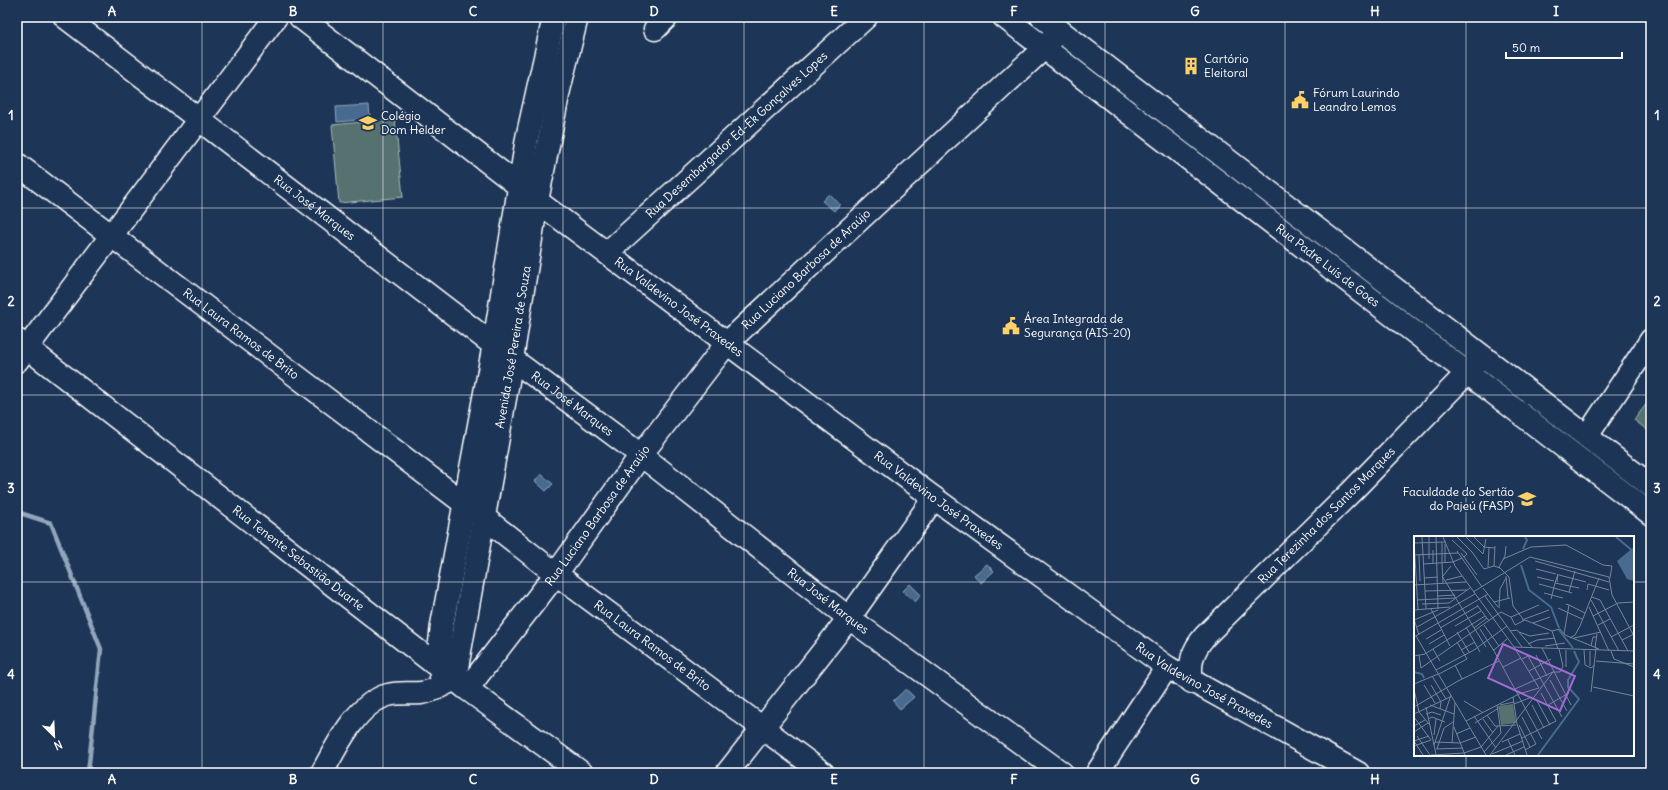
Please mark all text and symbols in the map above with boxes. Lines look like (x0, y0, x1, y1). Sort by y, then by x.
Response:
text: A (108, 3, 117, 20)
text: B (289, 3, 298, 20)
text: C (469, 3, 478, 20)
text: D (649, 3, 659, 20)
text: E (830, 3, 838, 20)
text: F (1010, 3, 1018, 20)
text: G (1190, 3, 1200, 20)
text: H (1370, 3, 1380, 20)
text: I (1553, 3, 1559, 20)
scale bar (1506, 34, 1622, 60)
text: 50 m (1512, 40, 1541, 55)
street label: Rua Desembargador Ed-Ek Gonçalves Lopes (642, 48, 830, 221)
place label: Cartório Eleitoral (1204, 51, 1249, 80)
building icon: Cartório Eleitoral (1181, 56, 1201, 76)
place label: Fórum Laurindo Leandro Lemos (1313, 85, 1400, 114)
public building icon: Fórum Laurindo Leandro Lemos (1290, 90, 1310, 110)
text: 1 (8, 107, 14, 124)
text: 1 (1654, 107, 1660, 124)
place label: Colégio Dom Helder (381, 108, 446, 137)
school or university icon: Colégio Dom Helder (358, 113, 378, 133)
street label: Rua José Marques (271, 171, 358, 243)
street label: Rua Luciano Barbosa de Araújo (738, 205, 873, 332)
street label: Rua Padre Luís de Goes (1273, 220, 1383, 310)
street label: Rua Valdevino José Praxedes (612, 254, 746, 360)
street label: Avenida José Pereira de Souza (492, 264, 534, 429)
street label: Rua Laura Ramos de Brito (180, 285, 302, 382)
text: 2 (7, 293, 15, 310)
text: 2 (1653, 293, 1661, 310)
place label: Área Integrada de Segurança (AIS-20) (1024, 311, 1131, 340)
public building icon: Área Integrada de Segurança (AIS-20) (1001, 316, 1021, 336)
street label: Rua José Marques (529, 368, 617, 439)
street label: Rua Luciano Barbosa de Araújo (541, 442, 653, 589)
street label: Rua Terezinha dos Santos Marques (1255, 443, 1398, 587)
street label: Rua Valdevino José Praxedes (871, 448, 1006, 553)
text: 3 (7, 480, 15, 497)
text: 3 (1653, 480, 1661, 497)
place label: Faculdade do Sertão do Pajeú (FASP) (1403, 484, 1514, 513)
school or university icon: Faculdade do Sertão do Pajeú (FASP) (1517, 489, 1537, 509)
street label: Rua Tenente Sebastião Duarte (230, 502, 367, 614)
inset map (1414, 536, 1634, 756)
street label: Rua José Marques (785, 565, 872, 637)
street label: Rua Laura Ramos de Brito (591, 597, 714, 694)
street label: Rua Valdevino José Praxedes (1133, 639, 1276, 731)
text: 4 (7, 666, 15, 683)
text: 4 (1653, 666, 1661, 683)
north arrow (34, 716, 74, 756)
text: N (52, 737, 64, 753)
text: A (108, 771, 117, 788)
text: B (289, 771, 298, 788)
text: C (469, 771, 478, 788)
text: D (649, 771, 659, 788)
text: E (830, 771, 838, 788)
text: F (1010, 771, 1018, 788)
text: G (1190, 771, 1200, 788)
text: H (1370, 771, 1380, 788)
text: I (1553, 771, 1559, 788)

